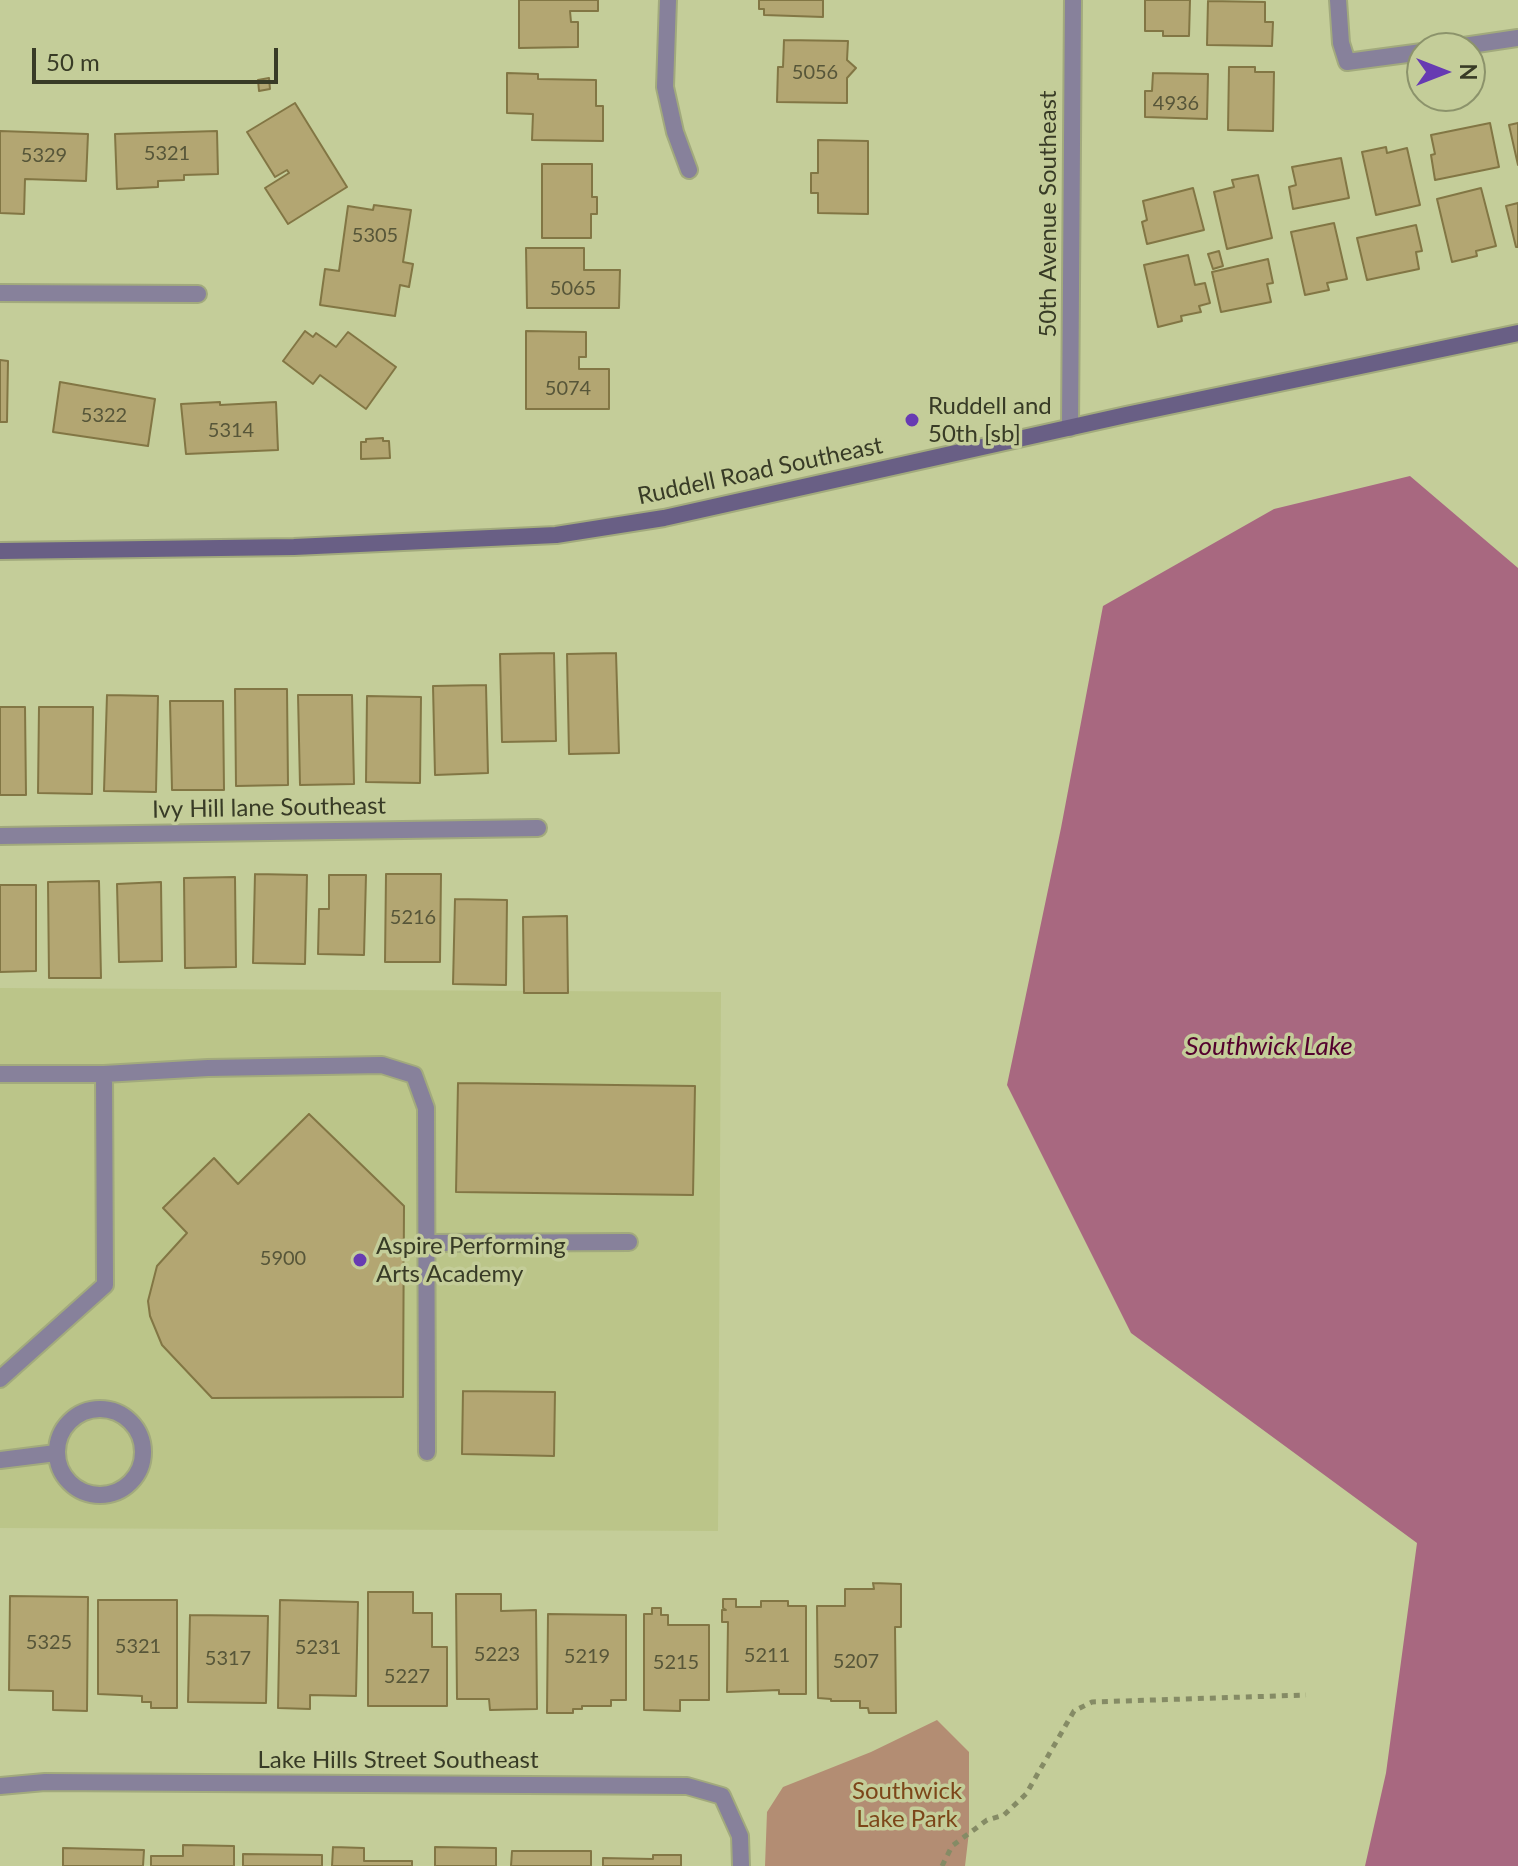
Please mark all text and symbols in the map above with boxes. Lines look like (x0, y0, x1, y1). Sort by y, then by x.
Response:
scale bar (36, 32, 282, 82)
north arrow (1406, 32, 1486, 112)
text: 50 m (46, 47, 100, 76)
house number: 5056 (792, 61, 838, 85)
text: N (1455, 64, 1482, 80)
street label: 50th Avenue Southeast (1034, 90, 1062, 338)
house number: 4936 (1153, 92, 1199, 116)
house number: 5321 (144, 142, 190, 166)
house number: 5329 (21, 144, 67, 168)
house number: 5305 (352, 224, 398, 248)
house number: 5065 (550, 277, 596, 301)
house number: 5074 (545, 377, 591, 401)
place label: Ruddell and 50th [sb] (928, 392, 1052, 448)
house number: 5322 (81, 404, 127, 428)
marker: Ruddell and 50th [sb] (903, 411, 921, 429)
house number: 5314 (208, 419, 254, 443)
street label: Ruddell Road Southeast (635, 431, 885, 511)
street label: Ivy Hill lane Southeast (152, 792, 386, 824)
house number: 5216 (390, 906, 436, 930)
water label: Southwick Lake (1185, 1031, 1353, 1063)
place label: Aspire Performing Arts Academy (376, 1232, 566, 1288)
house number: 5900 (260, 1247, 306, 1271)
marker: Aspire Performing Arts Academy (351, 1251, 369, 1269)
house number: 5325 (26, 1631, 72, 1655)
house number: 5321 (115, 1635, 161, 1659)
house number: 5231 (295, 1636, 341, 1660)
house number: 5223 (474, 1643, 520, 1667)
house number: 5211 (744, 1644, 790, 1668)
house number: 5219 (564, 1645, 610, 1669)
house number: 5317 (205, 1647, 251, 1671)
house number: 5207 (833, 1650, 879, 1674)
house number: 5215 (653, 1651, 699, 1675)
house number: 5227 (384, 1665, 430, 1689)
street label: Lake Hills Street Southeast (257, 1746, 539, 1774)
park label: Southwick Lake Park (852, 1777, 962, 1833)

